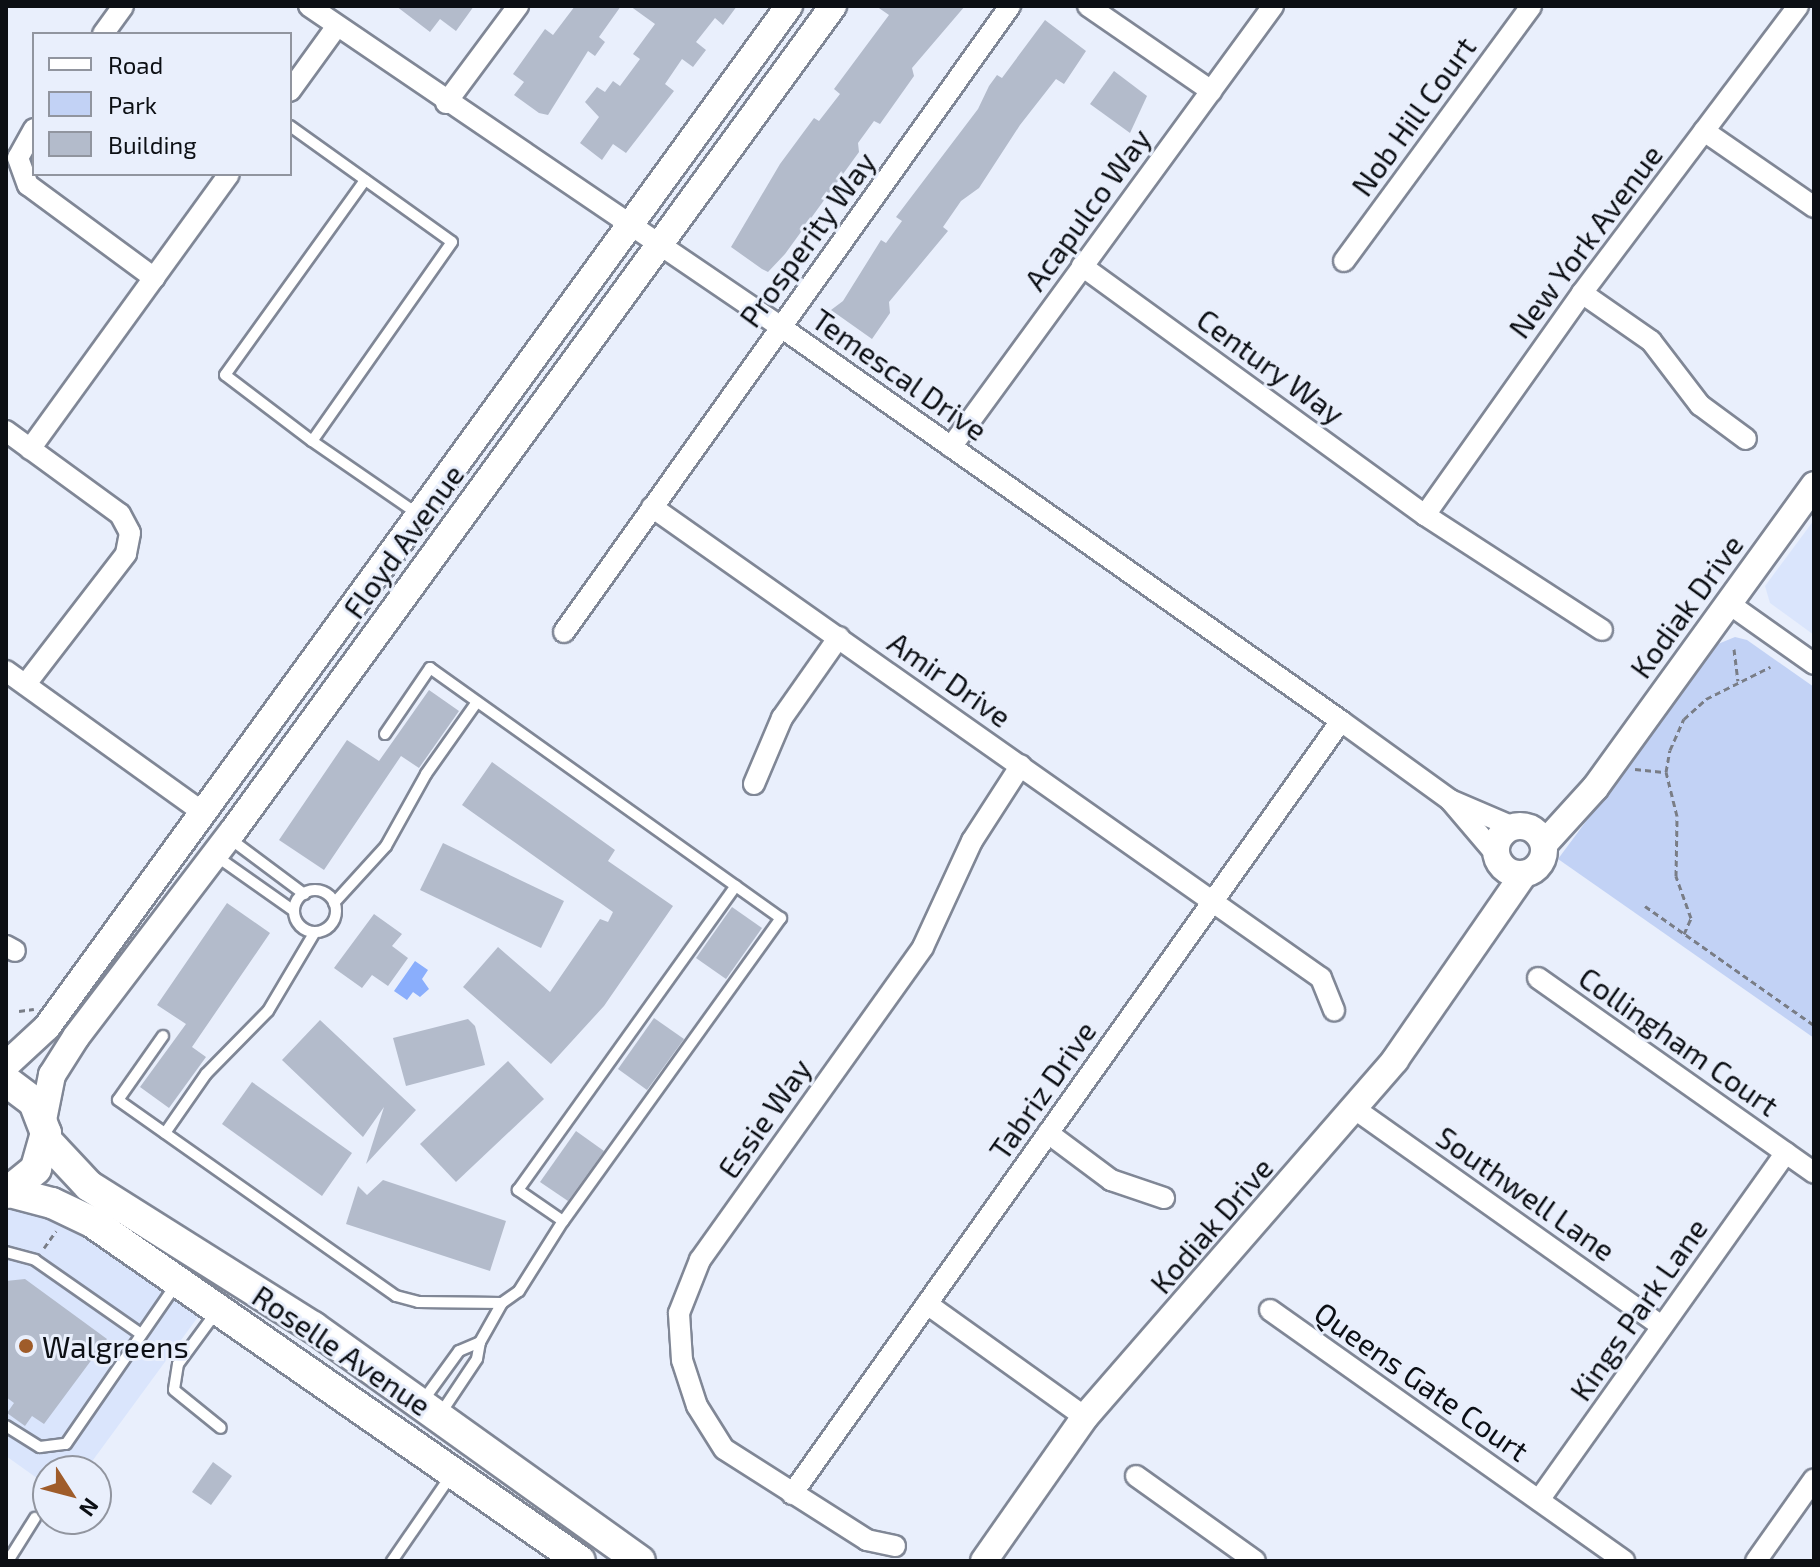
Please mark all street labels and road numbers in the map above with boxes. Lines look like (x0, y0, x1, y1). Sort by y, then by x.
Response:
street label: Nob Hill Court (1343, 29, 1483, 203)
street label: Acapulco Way (1016, 121, 1158, 297)
street label: New York Avenue (1500, 136, 1670, 346)
street label: Prosperity Way (731, 144, 883, 334)
street label: Temescal Drive (805, 300, 995, 448)
street label: Century Way (1190, 300, 1352, 432)
street label: Floyd Avenue (335, 457, 471, 625)
street label: Kodiak Drive (1622, 527, 1750, 685)
street label: Amir Drive (881, 623, 1019, 735)
street label: Collingham Court (1572, 959, 1786, 1123)
street label: Tabriz Drive (981, 1014, 1103, 1166)
street label: Essie Way (710, 1051, 818, 1185)
street label: Southwell Lane (1429, 1118, 1623, 1268)
street label: Kodiak Drive (1142, 1150, 1280, 1300)
street label: Kings Park Lane (1562, 1211, 1714, 1407)
street label: Roselle Avenue (246, 1277, 438, 1423)
street label: Queens Gate Court (1308, 1294, 1536, 1468)

